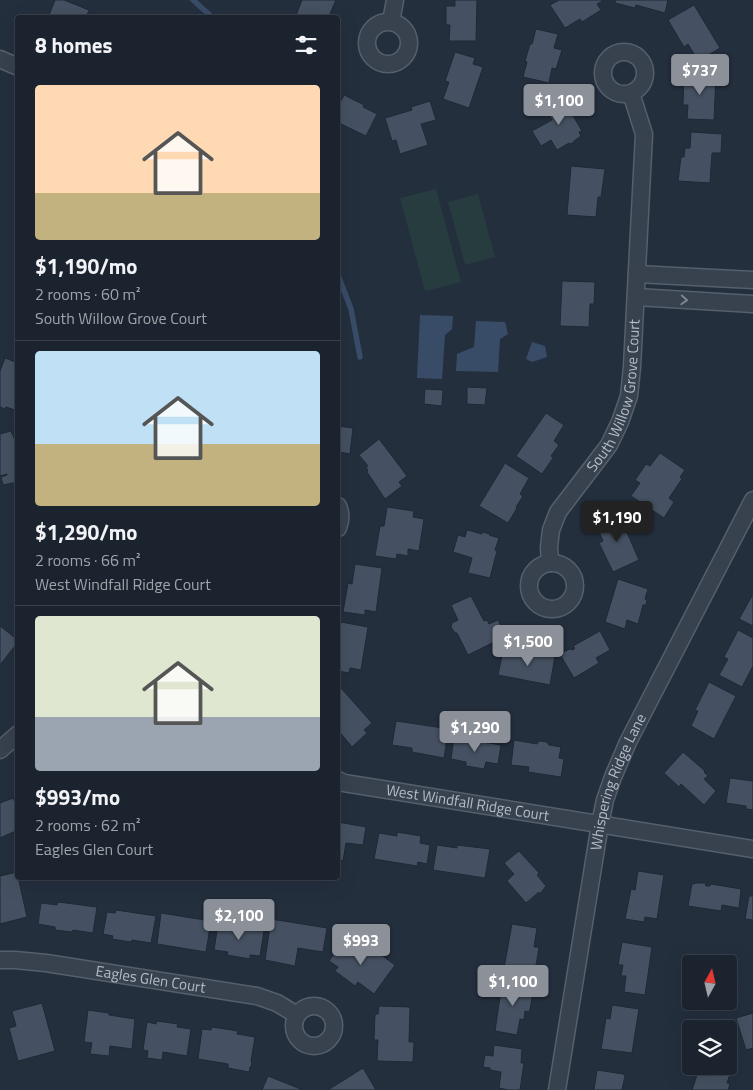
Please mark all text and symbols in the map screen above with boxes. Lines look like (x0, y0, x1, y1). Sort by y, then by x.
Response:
text: 8 homes (35, 29, 112, 61)
icon: filters (292, 31, 320, 59)
pin: $737 (670, 54, 730, 96)
text: $737 (682, 58, 718, 82)
pin: $1,100 (518, 84, 600, 126)
text: $1,100 (534, 88, 584, 112)
icon: home (133, 118, 223, 208)
text: $1,190/mo (35, 250, 137, 282)
text: 2 rooms · 60 m² (35, 282, 140, 306)
one-way arrow (681, 295, 689, 306)
text: South Willow Grove Court (35, 306, 207, 330)
street label: South Willow Grove Court (580, 318, 645, 477)
icon: home (133, 383, 223, 473)
pin: $1,190 (576, 500, 658, 543)
text: $1,190 (592, 505, 642, 529)
text: $1,290/mo (35, 516, 137, 548)
text: 2 rooms · 66 m² (35, 548, 140, 572)
text: West Windfall Ridge Court (35, 572, 211, 596)
pin: $1,500 (487, 624, 569, 667)
text: $1,500 (503, 629, 553, 653)
icon: home (133, 648, 223, 738)
street label: Whispering Ridge Lane (584, 709, 652, 852)
pin: $1,290 (434, 710, 516, 753)
text: $1,290 (450, 715, 500, 739)
street label: West Windfall Ridge Court (385, 778, 552, 827)
text: $993/mo (35, 781, 120, 813)
text: 2 rooms · 62 m² (35, 813, 140, 837)
text: Eagles Glen Court (35, 837, 153, 861)
pin: $2,100 (198, 898, 280, 941)
text: $2,100 (214, 903, 264, 927)
pin: $993 (331, 924, 391, 966)
text: $993 (343, 928, 379, 952)
north arrow (682, 955, 738, 1010)
map controls (682, 955, 737, 1075)
street label: Eagles Glen Court (94, 959, 208, 999)
pin: $1,100 (472, 964, 554, 1007)
text: $1,100 (488, 969, 538, 993)
button: layers (682, 1020, 737, 1075)

